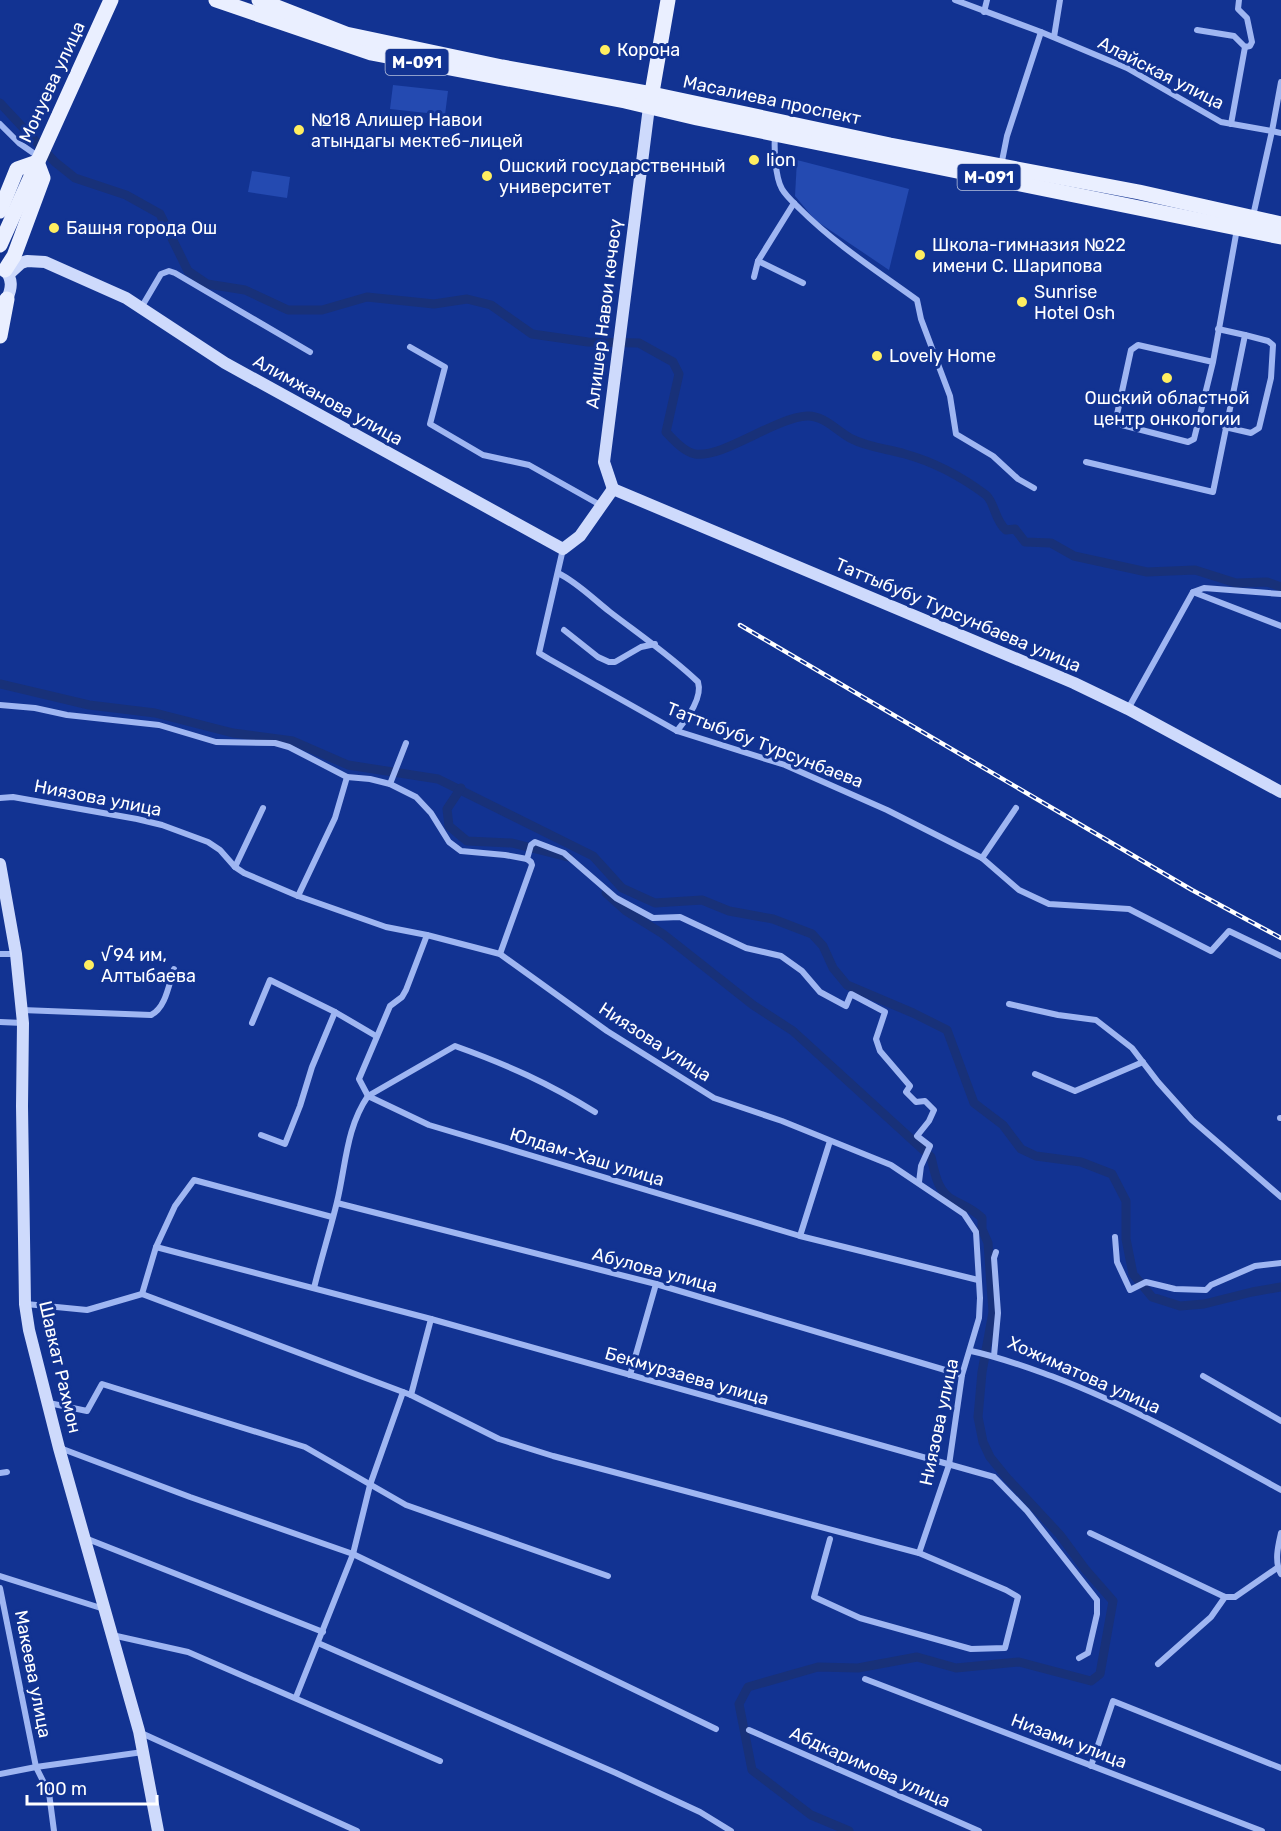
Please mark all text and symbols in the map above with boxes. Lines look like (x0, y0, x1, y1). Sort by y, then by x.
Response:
street label: Монуева улица (14, 18, 90, 146)
street label: Алайская улица (1094, 32, 1228, 114)
place label: Корона (617, 39, 680, 61)
marker: Корона (598, 43, 612, 57)
road number: М-091 (386, 49, 448, 75)
street label: Масалиева проспект (681, 70, 863, 130)
place label: №18 Алишер Навои атындагы мектеб-лицей (311, 109, 523, 152)
marker: №18 Алишер Навои атындагы мектеб-лицей (292, 123, 306, 137)
place label: lion (766, 149, 796, 171)
marker: lion (747, 153, 761, 167)
place label: Ошский государственный университет (499, 155, 725, 198)
road number: М-091 (958, 164, 1020, 190)
marker: Ошский государственный университет (480, 169, 494, 183)
place label: Башня города Ош (66, 217, 217, 239)
street label: Алишер Навои көчөсү (581, 217, 627, 410)
marker: Башня города Ош (47, 221, 61, 235)
place label: Школа-гимназия №22 имени С. Шарипова (932, 234, 1126, 277)
marker: Школа-гимназия №22 имени С. Шарипова (913, 248, 927, 262)
place label: Sunrise Hotel Osh (1034, 281, 1115, 324)
marker: Sunrise Hotel Osh (1015, 295, 1029, 309)
place label: Lovely Home (889, 345, 996, 367)
marker: Lovely Home (870, 349, 884, 363)
street label: Алимжанова улица (249, 350, 407, 450)
marker: Ошский областной центр онкологии (1160, 371, 1174, 385)
place label: Ошский областной центр онкологии (1085, 387, 1249, 430)
street label: Таттыбубу Турсунбаева улица (832, 553, 1084, 677)
street label: Таттыбубу Турсунбаева (664, 697, 866, 793)
street label: Ниязова улица (32, 775, 164, 821)
place label: √94 им, Алтыбаева (101, 944, 196, 987)
marker: √94 им, Алтыбаева (82, 958, 96, 972)
street label: Ниязова улица (595, 998, 715, 1086)
street label: Юлдам-Хаш улица (507, 1123, 667, 1191)
street label: Абулова улица (590, 1243, 720, 1297)
street label: Шавкат Рахмон (34, 1299, 86, 1435)
street label: Хожиматова улица (1004, 1331, 1164, 1419)
street label: Бекмурзаева улица (602, 1342, 772, 1410)
street label: Ниязова улица (915, 1356, 963, 1488)
street label: Макеева улица (10, 1608, 56, 1740)
street label: Низами улица (1008, 1709, 1130, 1773)
street label: Абдкаримова улица (786, 1722, 954, 1812)
scale bar (27, 1768, 158, 1806)
text: 100 m (36, 1778, 87, 1800)

